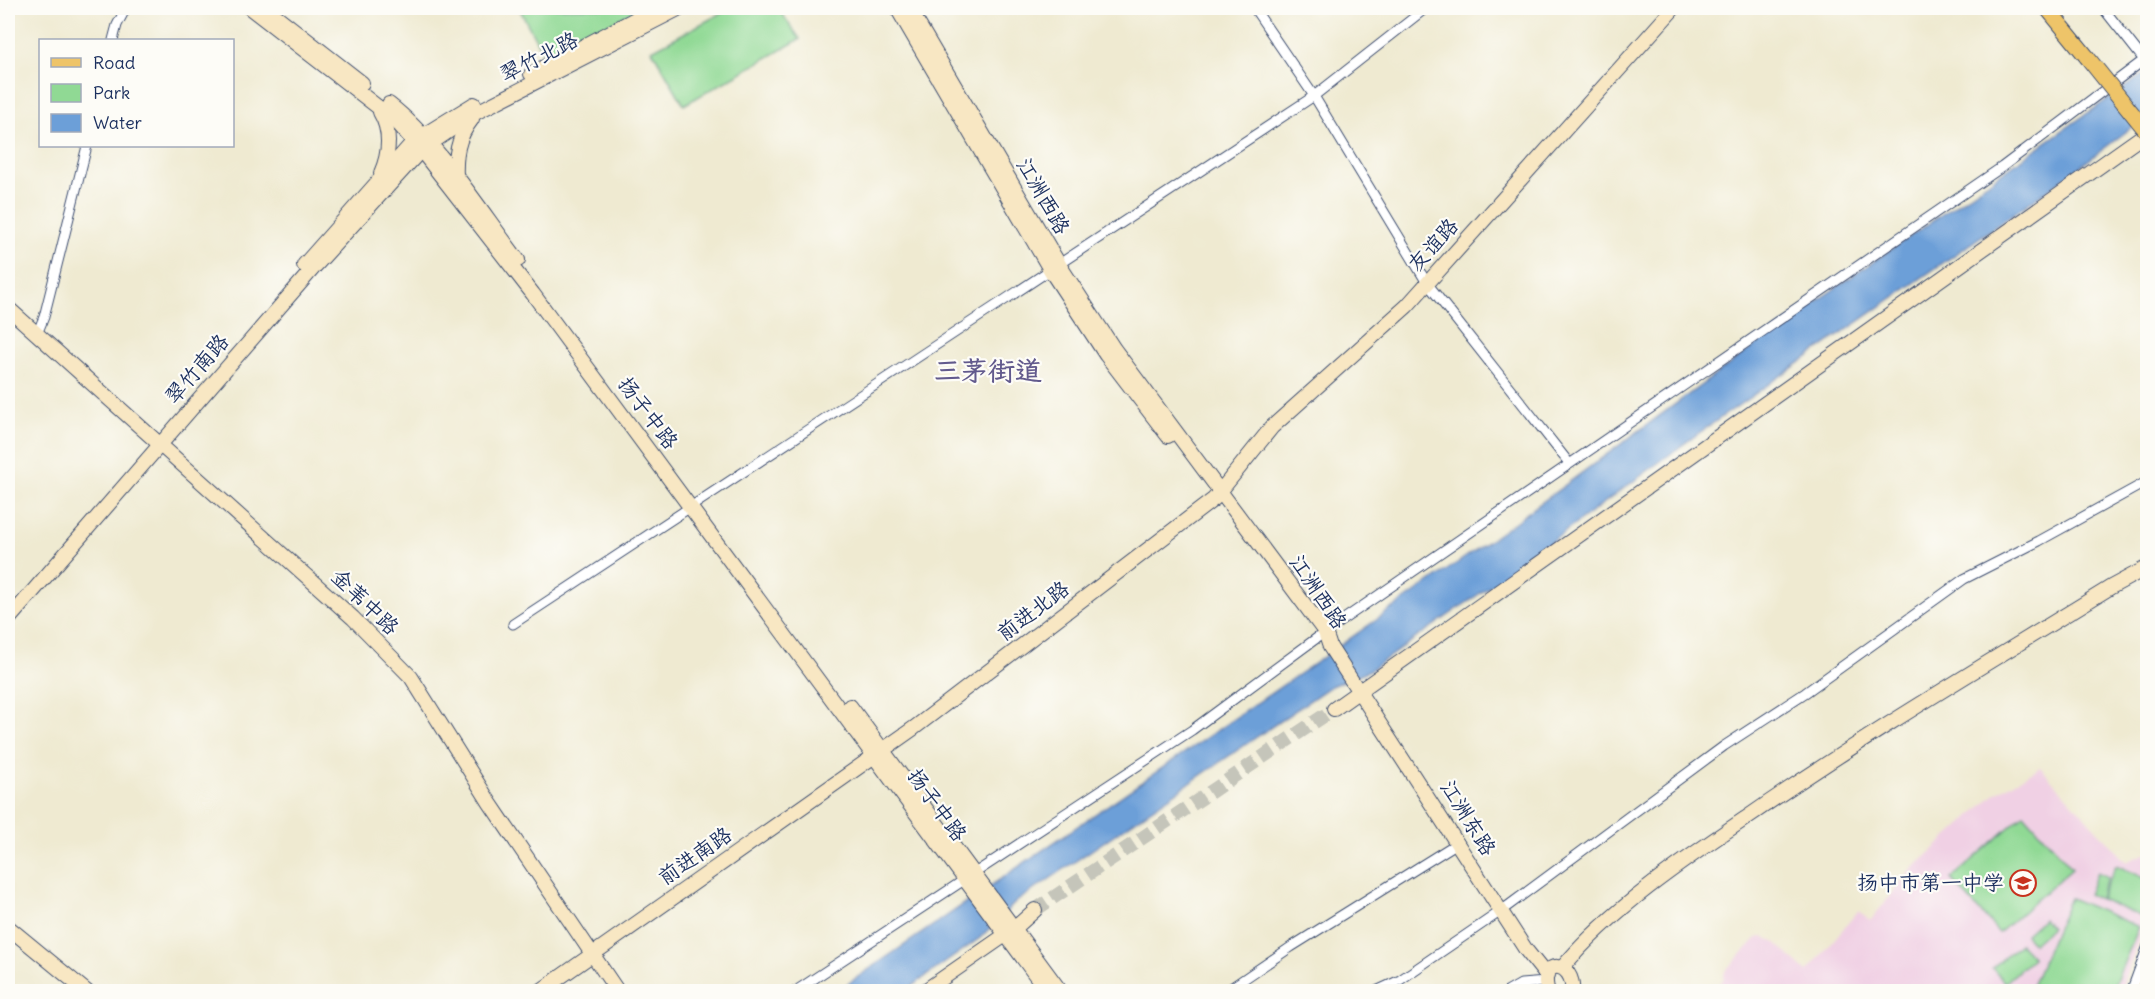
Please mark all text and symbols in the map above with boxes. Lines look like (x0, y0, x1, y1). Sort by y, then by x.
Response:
street label: 翠竹北路 (495, 25, 582, 88)
legend (39, 39, 234, 147)
text: Road (93, 51, 136, 74)
text: Park (93, 81, 130, 104)
text: Water (93, 111, 143, 134)
street label: 江洲西路 (1011, 153, 1076, 239)
street label: 友谊路 (1402, 212, 1464, 277)
street label: 翠竹南路 (159, 328, 234, 409)
district label: 三茅街道 (934, 353, 1042, 387)
street label: 扬子中路 (612, 371, 684, 454)
street label: 江洲西路 (1284, 549, 1353, 634)
street label: 金苇中路 (326, 563, 405, 641)
street label: 前进北路 (991, 575, 1074, 647)
street label: 扬子中路 (902, 763, 973, 847)
street label: 江洲东路 (1435, 775, 1502, 861)
street label: 前进南路 (653, 820, 737, 891)
school or university icon: 扬中市第一中学 (2008, 868, 2038, 898)
place label: 扬中市第一中学 (1857, 869, 2004, 896)

